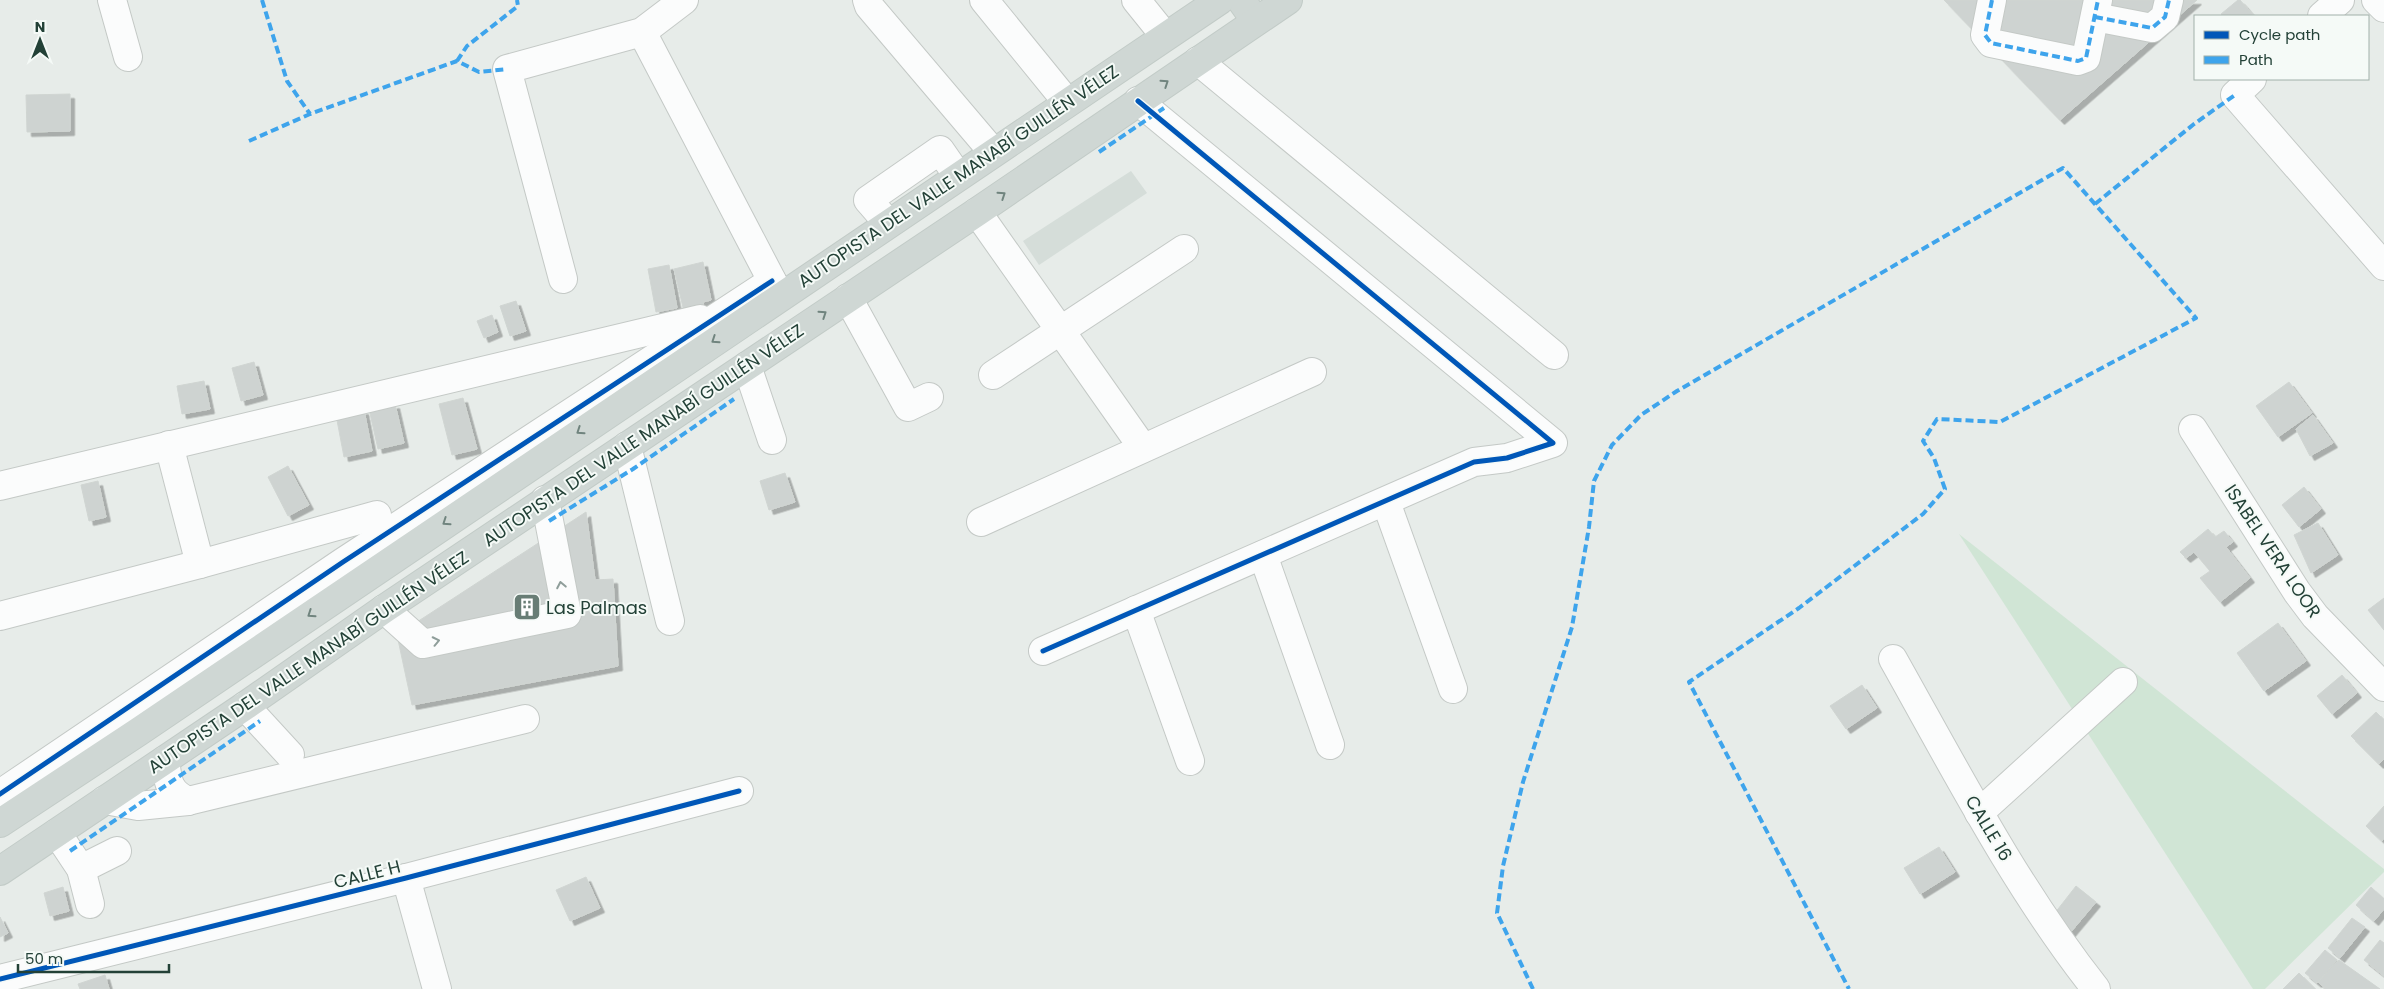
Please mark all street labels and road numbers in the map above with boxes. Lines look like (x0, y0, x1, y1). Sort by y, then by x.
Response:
street label: AUTOPISTA DEL VALLE MANABÍ GUILLÉN VÉLEZ (793, 59, 1123, 293)
street label: AUTOPISTA DEL VALLE MANABÍ GUILLÉN VÉLEZ (478, 318, 808, 552)
street label: ISABEL VERA LOOR (2219, 479, 2327, 623)
street label: AUTOPISTA DEL VALLE MANABÍ GUILLÉN VÉLEZ (143, 545, 473, 779)
street label: CALLE 16 (1960, 790, 2018, 866)
street label: CALLE H (331, 854, 403, 894)

